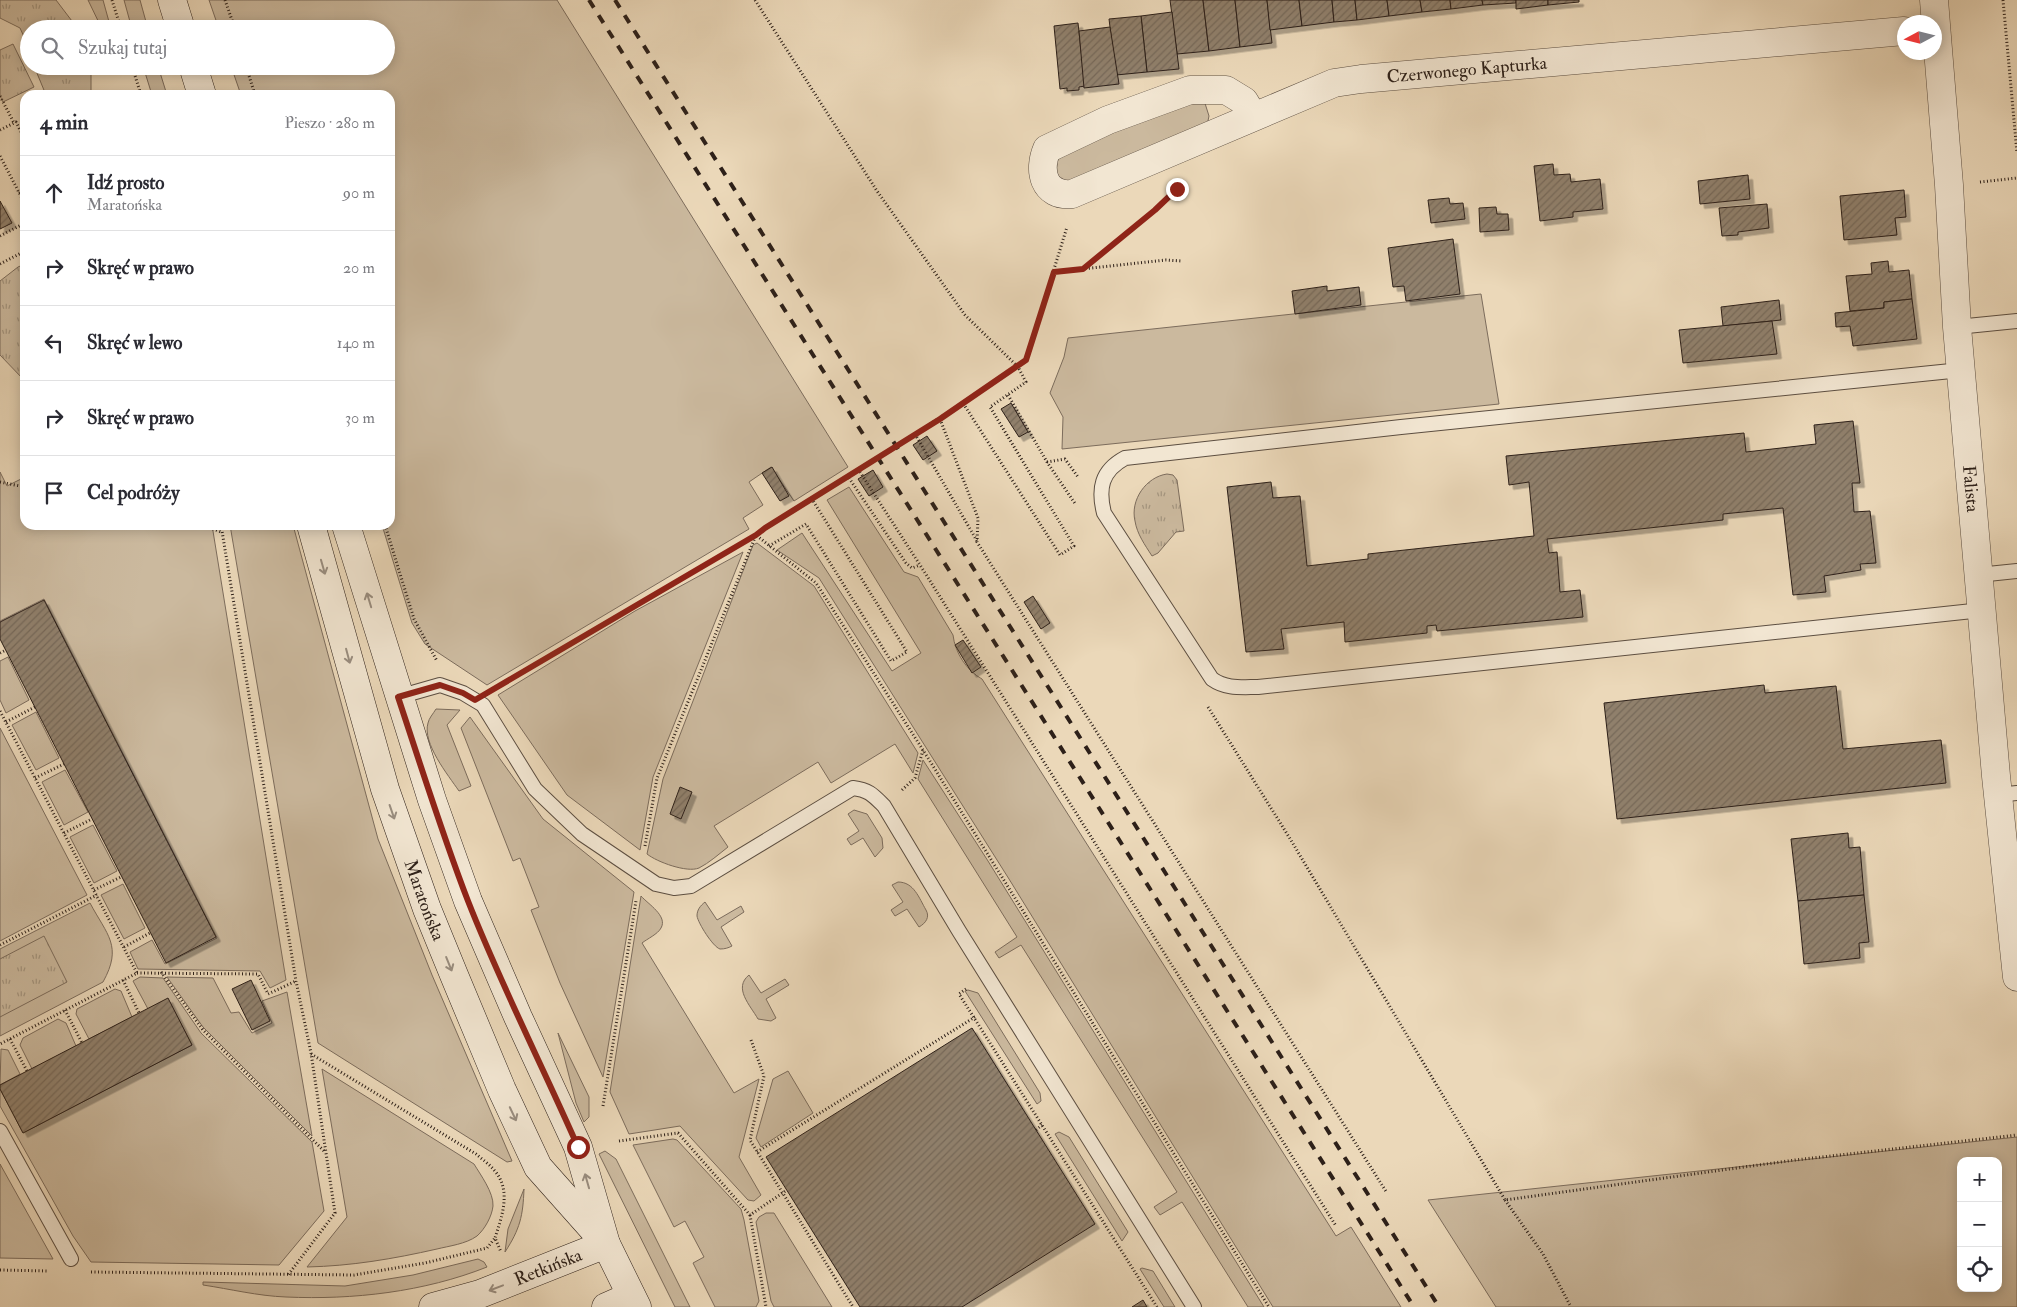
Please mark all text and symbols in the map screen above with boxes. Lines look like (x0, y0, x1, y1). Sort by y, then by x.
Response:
north arrow (1897, 15, 1942, 60)
search box (20, 20, 395, 75)
icon: search (38, 34, 66, 62)
text: Szukaj tutaj (78, 36, 167, 60)
street label: Czerwonego Kapturka (1386, 52, 1548, 89)
text: 4 min (40, 109, 88, 136)
text: Pieszo · 280 m (284, 113, 375, 133)
text: Idź prosto (87, 171, 164, 195)
route end (1166, 178, 1189, 201)
icon: ahead (40, 179, 68, 207)
text: 90 m (343, 183, 375, 203)
text: Maratońska (87, 195, 162, 215)
icon: right (40, 254, 68, 282)
text: Skręć w prawo (87, 256, 194, 280)
text: 20 m (343, 258, 375, 278)
icon: left (40, 329, 68, 357)
text: Skręć w lewo (87, 331, 182, 355)
text: 140 m (337, 333, 375, 353)
icon: right (40, 404, 68, 432)
text: Skręć w prawo (87, 406, 194, 430)
text: 30 m (345, 408, 375, 428)
street label: Falista (1957, 464, 1984, 514)
icon: arrive (40, 479, 68, 507)
text: Cel podróży (87, 481, 180, 505)
one-way arrow (318, 558, 328, 574)
one-way arrow (363, 593, 373, 609)
one-way arrow (343, 647, 353, 663)
one-way arrow (388, 803, 398, 819)
street label: Maratońska (399, 857, 450, 945)
one-way arrow (445, 956, 455, 971)
one-way arrow (508, 1106, 518, 1121)
route start (567, 1136, 590, 1159)
map controls (1957, 1157, 2002, 1292)
button: + (1957, 1157, 2002, 1202)
one-way arrow (582, 1173, 592, 1189)
button: − (1957, 1202, 2002, 1247)
street label: Retkińska (511, 1243, 586, 1291)
button: locate (1957, 1247, 2002, 1292)
one-way arrow (489, 1284, 504, 1294)

